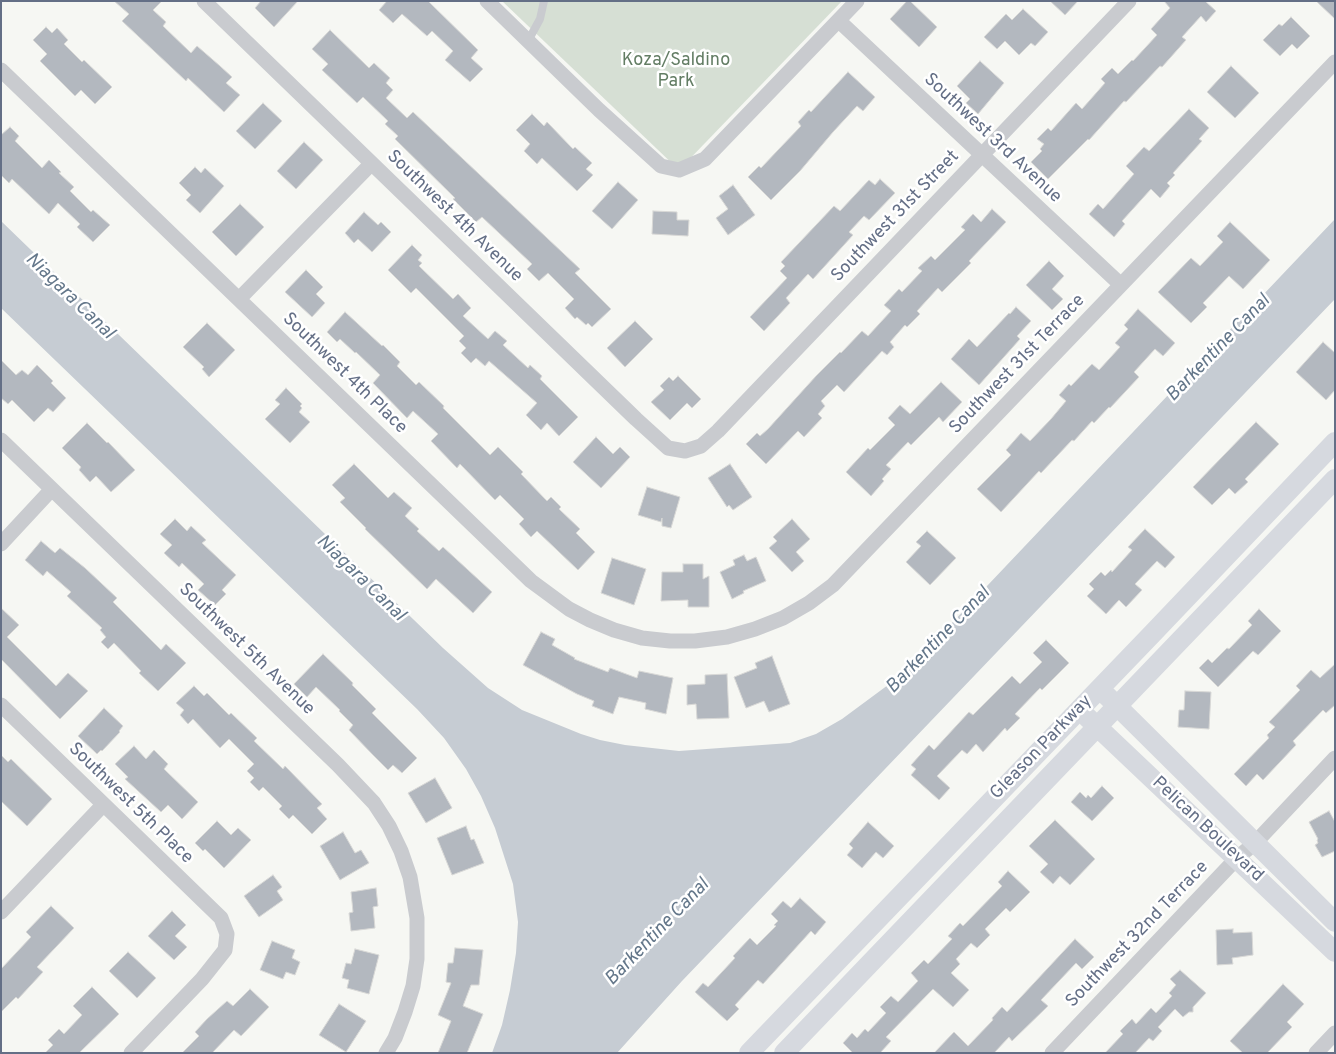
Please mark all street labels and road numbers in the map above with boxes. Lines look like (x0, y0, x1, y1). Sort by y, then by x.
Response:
street label: Southwest 3rd Avenue (919, 70, 1065, 208)
street label: Southwest 4th Avenue (382, 146, 526, 288)
street label: Southwest 31st Street (828, 147, 964, 287)
street label: Southwest 31st Terrace (946, 291, 1090, 439)
street label: Southwest 4th Place (277, 309, 411, 439)
street label: Southwest 5th Avenue (174, 579, 318, 721)
street label: Gleason Parkway (987, 691, 1097, 805)
street label: Southwest 5th Place (63, 739, 197, 869)
street label: Pelican Boulevard (1147, 773, 1267, 887)
street label: Southwest 32nd Terrace (1062, 857, 1214, 1013)

